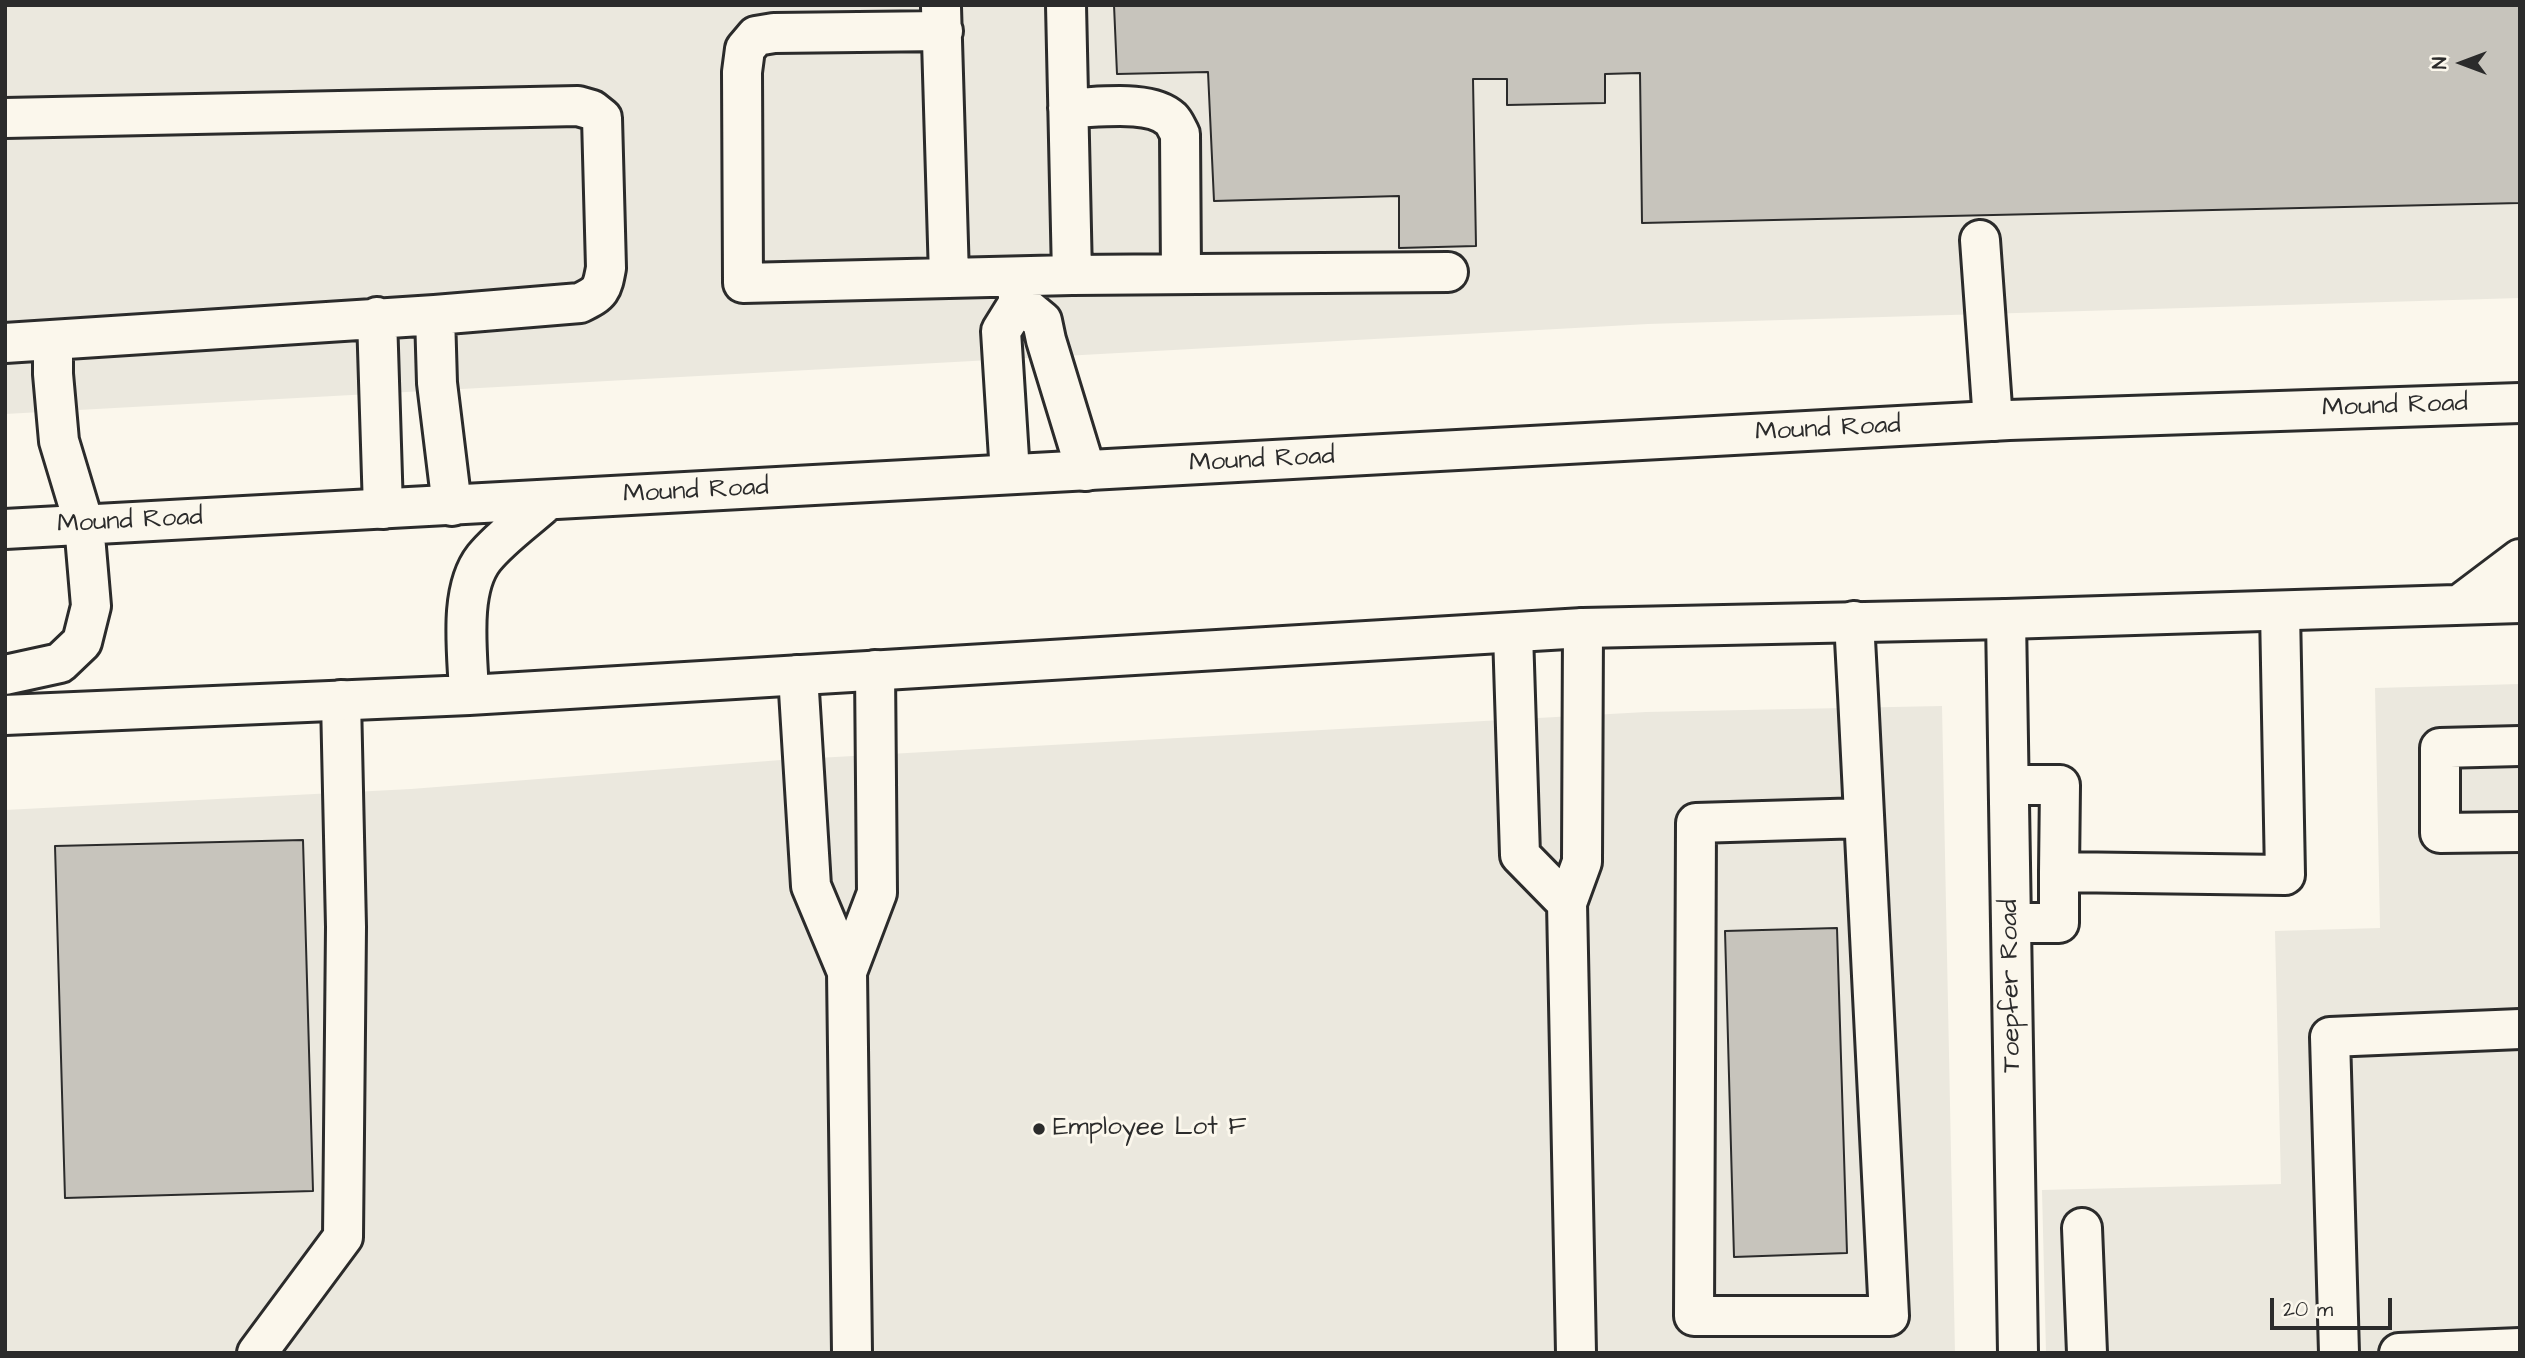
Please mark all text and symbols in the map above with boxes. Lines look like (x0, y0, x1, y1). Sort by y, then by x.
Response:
north arrow (2427, 28, 2497, 98)
text: N (2427, 57, 2454, 69)
street label: Mound Road (2322, 389, 2468, 425)
street label: Mound Road (1754, 411, 1902, 449)
street label: Mound Road (1188, 442, 1336, 480)
street label: Mound Road (622, 473, 770, 511)
street label: Mound Road (56, 503, 204, 541)
street label: Toepfer Road (1995, 899, 2029, 1073)
place label: Employee Lot F (1053, 1113, 1246, 1145)
marker: Employee Lot F (1031, 1121, 1047, 1137)
scale bar (2273, 1284, 2396, 1328)
text: 20 m (2283, 1295, 2333, 1324)

